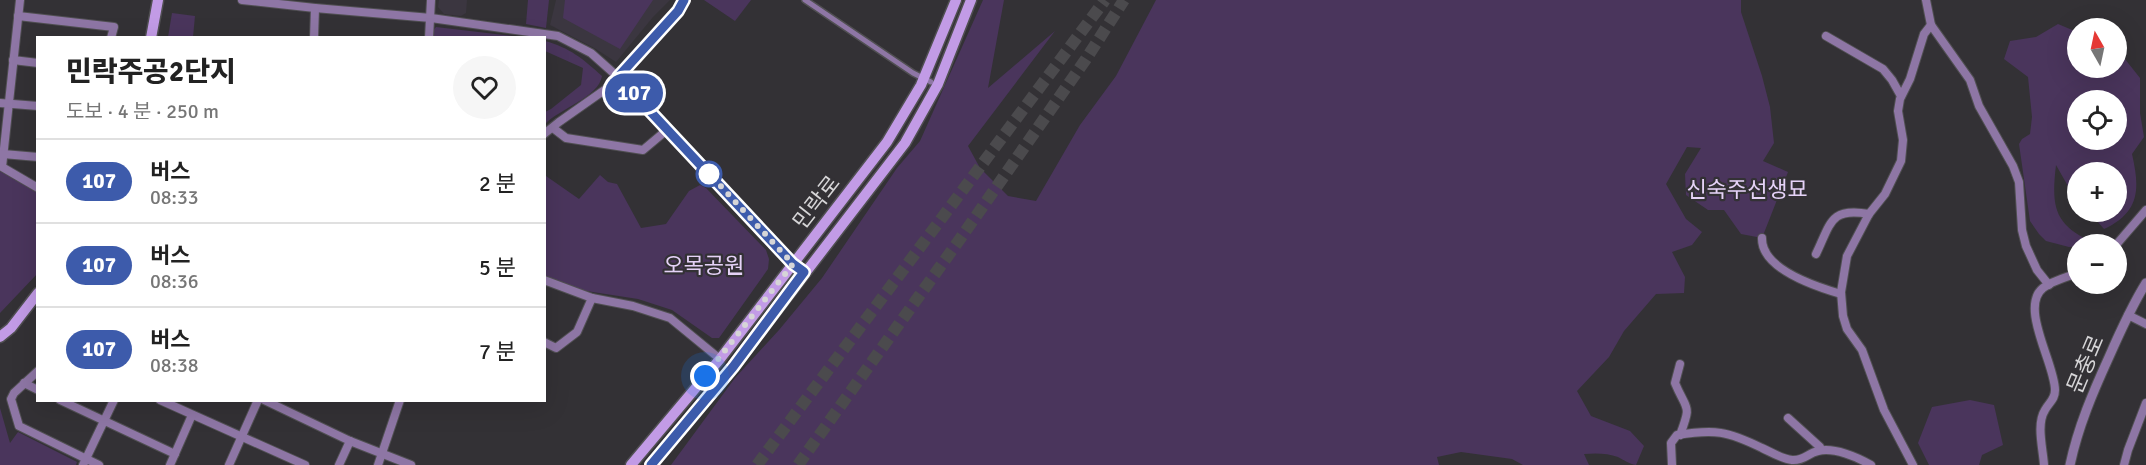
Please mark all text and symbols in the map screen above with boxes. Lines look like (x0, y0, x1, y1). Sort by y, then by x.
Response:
north arrow (2067, 18, 2127, 78)
map controls (2067, 18, 2127, 294)
text: 민락주공2단지 (66, 55, 236, 89)
button: heart (453, 56, 516, 119)
line badge: 107 (600, 74, 668, 112)
text: 107 (617, 80, 651, 106)
button: locate (2067, 90, 2127, 150)
text: 도보 · 4 분 · 250 m (66, 99, 219, 124)
text: 버스 (150, 158, 190, 185)
unlabelled marker (696, 161, 722, 187)
button: + (2067, 162, 2127, 222)
text: 107 (82, 168, 116, 194)
text: 2 분 (479, 170, 516, 197)
street label: 민락로 (787, 170, 846, 235)
park label: 신숙주선생묘 (1686, 176, 1808, 203)
text: 08:33 (150, 185, 199, 210)
button: − (2067, 234, 2127, 294)
text: 버스 (150, 242, 190, 269)
text: 107 (82, 252, 116, 278)
park label: 오목공원 (664, 252, 744, 279)
text: 5 분 (479, 254, 516, 281)
text: 08:36 (150, 269, 199, 294)
text: 버스 (150, 326, 190, 353)
street label: 문충로 (2061, 331, 2110, 397)
text: 107 (82, 336, 116, 362)
text: 7 분 (479, 338, 516, 365)
text: 08:38 (150, 353, 199, 378)
your location (690, 361, 720, 391)

